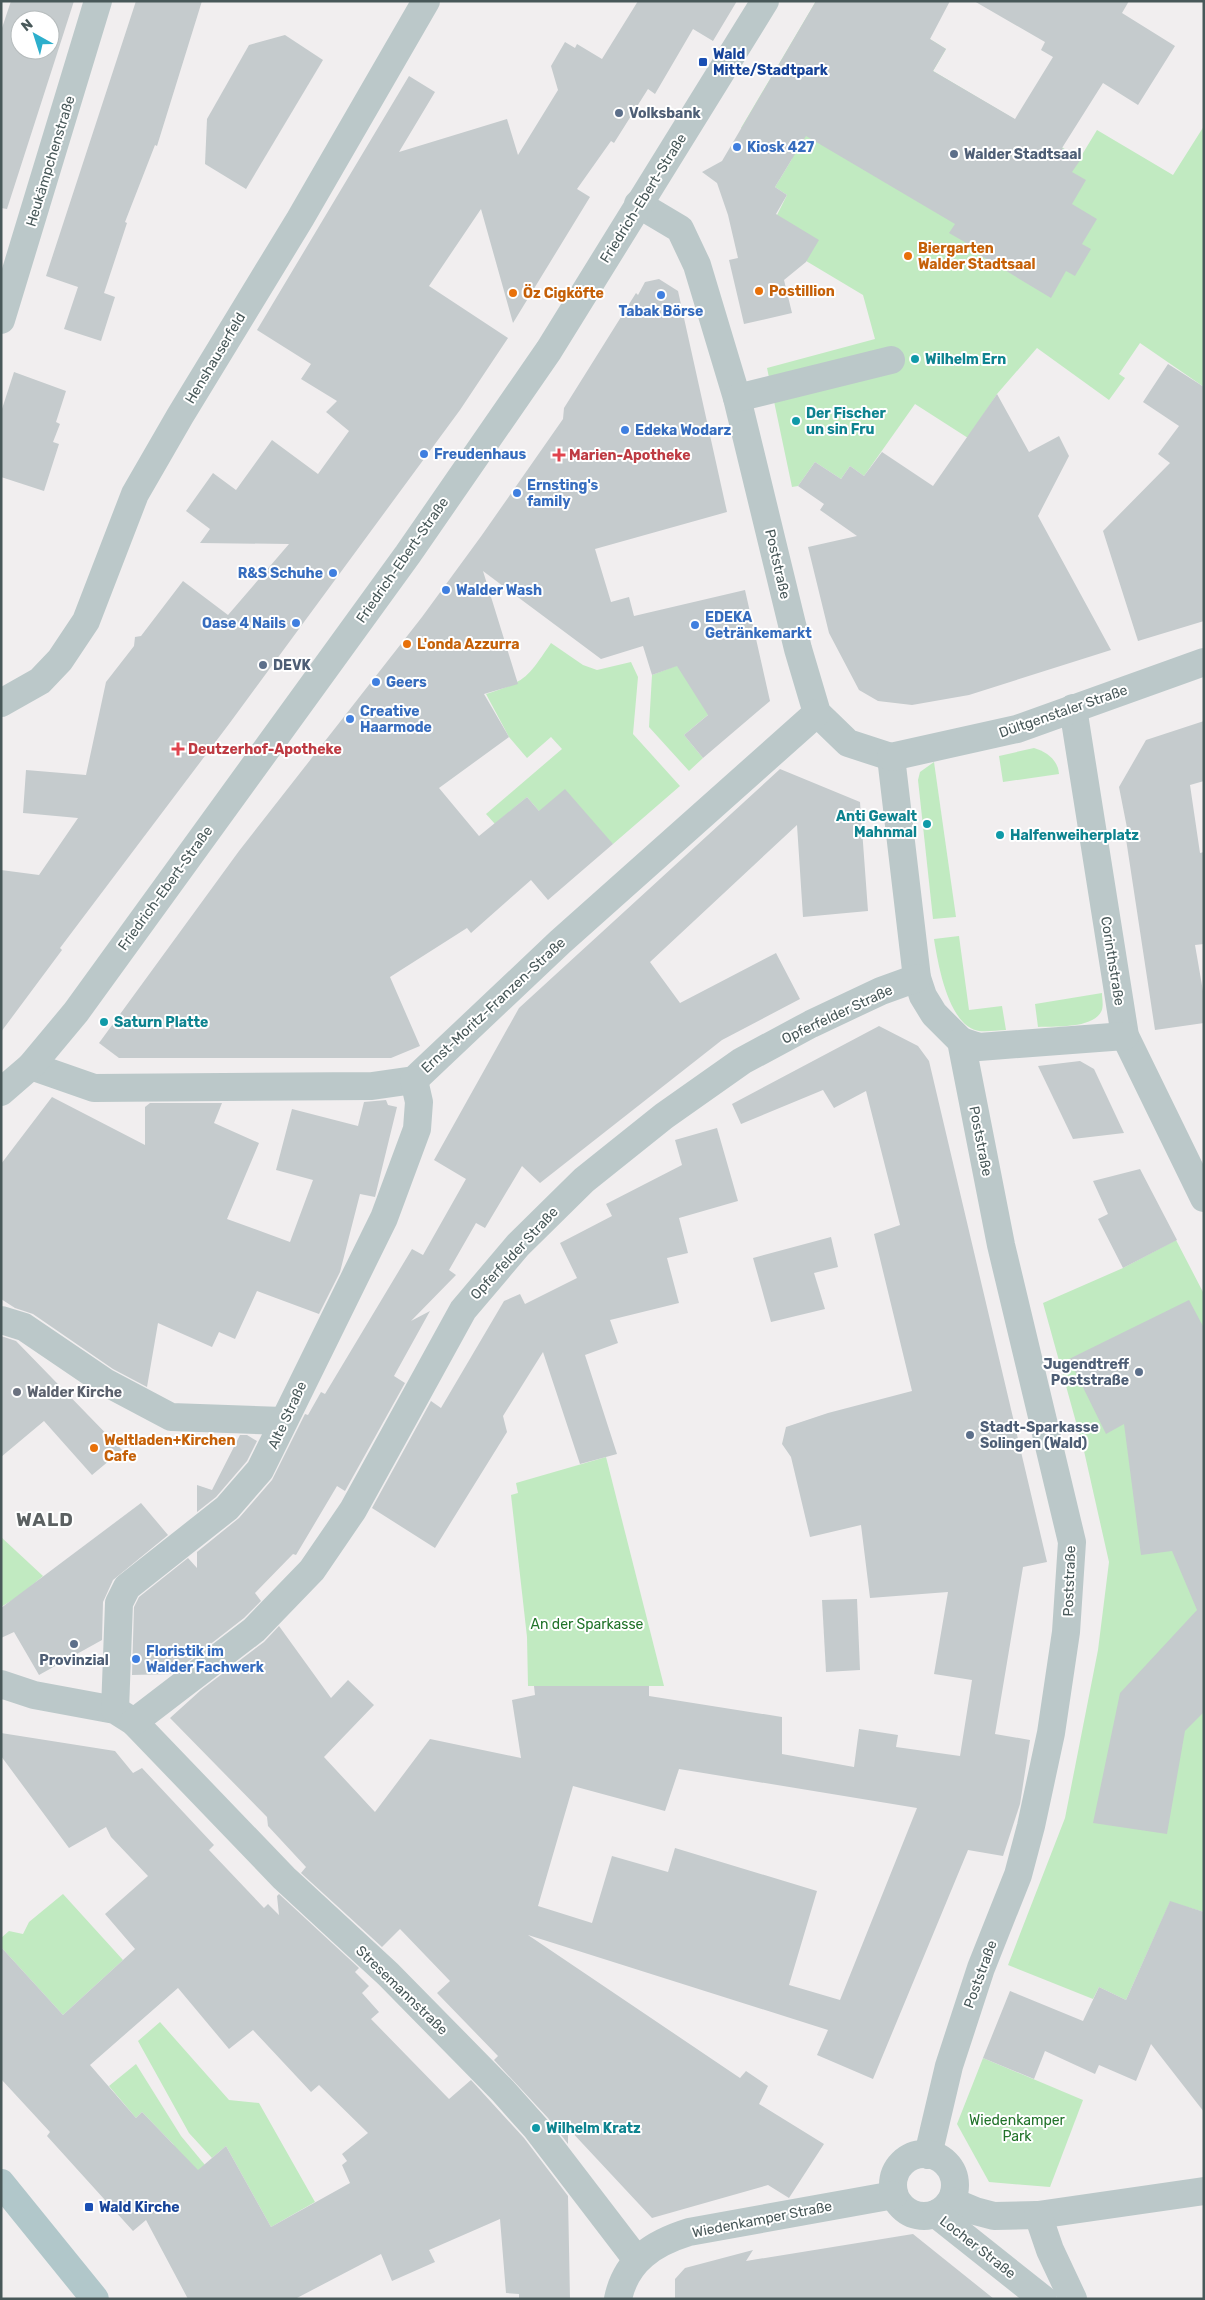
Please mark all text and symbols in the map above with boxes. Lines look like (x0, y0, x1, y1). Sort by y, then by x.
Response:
north arrow (10, 10, 60, 60)
text: N (18, 16, 36, 35)
place label: Wald Mitte/Stadtpark (713, 46, 829, 79)
marker: Wald Mitte/Stadtpark (697, 56, 709, 68)
street label: Heukämpchenstraße (22, 93, 79, 229)
place label: Volksbank (629, 105, 701, 122)
marker: Volksbank (613, 107, 625, 119)
street label: Friedrich-Ebert-Straße (597, 130, 690, 266)
place label: Kiosk 427 (747, 139, 814, 156)
marker: Kiosk 427 (731, 141, 743, 153)
place label: Walder Stadtsaal (964, 146, 1082, 163)
marker: Walder Stadtsaal (948, 148, 960, 160)
place label: Biergarten Walder Stadtsaal (918, 240, 1036, 273)
marker: Biergarten Walder Stadtsaal (902, 250, 914, 262)
place label: Postillion (769, 283, 835, 300)
place label: Öz Cigköfte (523, 284, 604, 302)
marker: Postillion (753, 285, 765, 297)
marker: Öz Cigköfte (507, 287, 519, 299)
marker: Tabak Börse (655, 289, 667, 301)
place label: Tabak Börse (619, 303, 703, 320)
street label: Henshauserfeld (182, 310, 249, 407)
place label: Wilhelm Ern (925, 351, 1006, 368)
marker: Wilhelm Ern (909, 353, 921, 365)
place label: Der Fischer un sin Fru (806, 405, 886, 438)
marker: Der Fischer un sin Fru (790, 415, 802, 427)
place label: Edeka Wodarz (635, 422, 732, 439)
marker: Edeka Wodarz (619, 424, 631, 436)
place label: Freudenhaus (434, 446, 527, 463)
place label: Marien-Apotheke (569, 447, 690, 464)
marker: Freudenhaus (418, 448, 430, 460)
marker: Marien-Apotheke (553, 449, 565, 461)
place label: Ernsting's family (527, 477, 599, 510)
marker: Ernsting's family (511, 487, 523, 499)
street label: Friedrich-Ebert-Straße (353, 494, 452, 626)
street label: Poststraße (761, 528, 794, 601)
place label: R&S Schuhe (238, 565, 323, 582)
marker: R&S Schuhe (327, 567, 339, 579)
place label: Walder Wash (456, 582, 542, 599)
marker: Walder Wash (440, 584, 452, 596)
place label: EDEKA Getränkemarkt (705, 609, 812, 642)
place label: Oase 4 Nails (202, 615, 286, 632)
marker: Oase 4 Nails (290, 617, 302, 629)
marker: EDEKA Getränkemarkt (689, 619, 701, 631)
place label: L'onda Azzurra (417, 636, 520, 653)
marker: L'onda Azzurra (401, 638, 413, 650)
place label: DEVK (273, 657, 312, 674)
marker: DEVK (257, 659, 269, 671)
place label: Geers (386, 674, 427, 691)
marker: Geers (370, 676, 382, 688)
street label: Dültgenstaler Straße (997, 681, 1130, 741)
place label: Creative Haarmode (360, 703, 432, 736)
marker: Creative Haarmode (344, 713, 356, 725)
place label: Deutzerhof-Apotheke (188, 741, 342, 758)
marker: Deutzerhof-Apotheke (172, 743, 184, 755)
place label: Anti Gewalt Mahnmal (836, 808, 917, 841)
marker: Anti Gewalt Mahnmal (921, 818, 933, 830)
street label: Friedrich-Ebert-Straße (115, 823, 216, 954)
place label: Halfenweiherplatz (1010, 827, 1139, 844)
marker: Halfenweiherplatz (994, 829, 1006, 841)
street label: Corinthstraße (1097, 915, 1128, 1007)
street label: Ernst-Moritz-Franzen-Straße (418, 934, 569, 1077)
street label: Opferfelder Straße (779, 981, 896, 1048)
place label: Saturn Platte (114, 1014, 208, 1031)
marker: Saturn Platte (98, 1016, 110, 1028)
street label: Poststraße (965, 1105, 996, 1178)
street label: Opferfelder Straße (467, 1203, 562, 1303)
place label: Jugendtreff Poststraße (1043, 1356, 1130, 1389)
marker: Jugendtreff Poststraße (1133, 1366, 1145, 1378)
street label: Alte Straße (264, 1379, 311, 1452)
place label: Walder Kirche (27, 1384, 122, 1401)
marker: Walder Kirche (11, 1386, 23, 1398)
place label: Stadt-Sparkasse Solingen (Wald) (980, 1419, 1099, 1452)
marker: Stadt-Sparkasse Solingen (Wald) (964, 1429, 976, 1441)
place label: Weltladen+Kirchen Cafe (104, 1432, 235, 1465)
marker: Weltladen+Kirchen Cafe (88, 1442, 100, 1454)
district label: WALD (16, 1508, 74, 1531)
street label: Poststraße (1060, 1545, 1079, 1617)
park label: An der Sparkasse (531, 1616, 644, 1633)
marker: Provinzial (68, 1638, 80, 1650)
place label: Floristik im Walder Fachwerk (146, 1643, 265, 1676)
place label: Provinzial (39, 1652, 109, 1669)
marker: Floristik im Walder Fachwerk (130, 1653, 142, 1665)
street label: Poststraße (960, 1938, 1001, 2011)
street label: Stresemannstraße (352, 1942, 451, 2039)
park label: Wiedenkamper Park (969, 2112, 1066, 2145)
place label: Wilhelm Kratz (546, 2120, 641, 2137)
marker: Wilhelm Kratz (530, 2122, 542, 2134)
street label: Wiedenkamper Straße (691, 2198, 834, 2241)
place label: Wald Kirche (99, 2199, 180, 2216)
marker: Wald Kirche (83, 2201, 95, 2213)
street label: Locher Straße (936, 2213, 1019, 2282)

